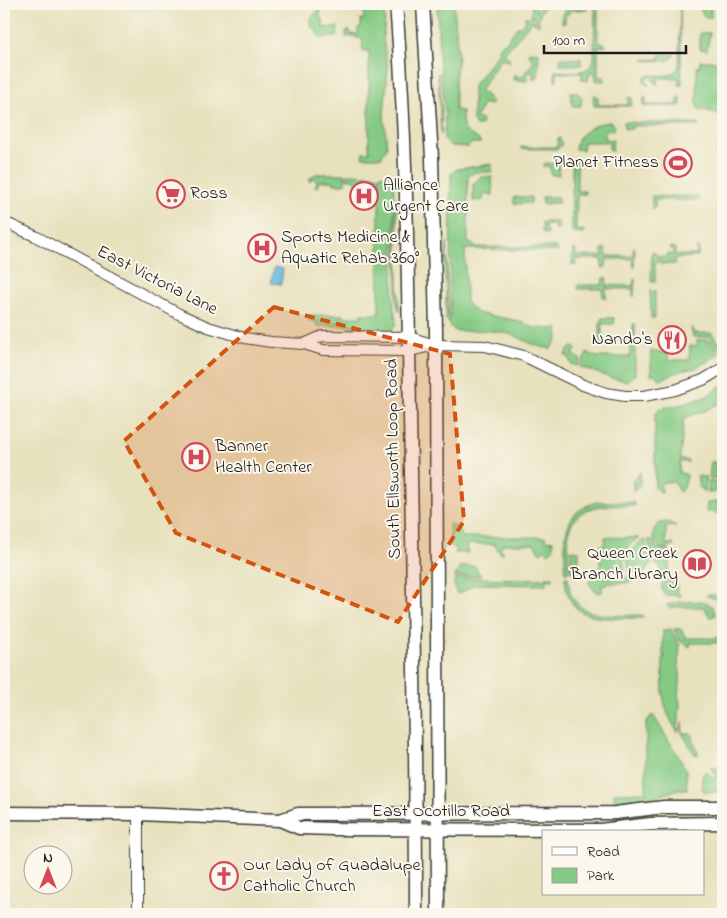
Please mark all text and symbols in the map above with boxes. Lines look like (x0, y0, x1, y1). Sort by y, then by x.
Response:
scale bar (544, 22, 687, 54)
text: 100 m (552, 30, 585, 52)
sports icon: Planet Fitness (663, 148, 693, 178)
place label: Planet Fitness (553, 150, 659, 176)
place label: Alliance Urgent Care (383, 173, 470, 221)
supermarket icon: Ross (156, 179, 186, 209)
place label: Ross (190, 181, 228, 207)
hospital icon: Alliance Urgent Care (349, 181, 379, 211)
place label: Sports Medicine & Aquatic Rehab 360° (281, 225, 420, 272)
hospital icon: Sports Medicine & Aquatic Rehab 360° (247, 233, 277, 263)
street label: East Victoria Lane (92, 239, 223, 323)
restaurant icon: Nando's (657, 325, 687, 355)
place label: Nando's (592, 327, 653, 353)
street label: South Ellsworth Loop Road (379, 358, 409, 560)
place label: Banner Health Center (214, 434, 312, 481)
hospital icon: Banner Health Center (181, 442, 211, 472)
place label: Queen Creek Branch Library (569, 541, 678, 588)
library icon: Queen Creek Branch Library (682, 549, 712, 579)
street label: East Ocotillo Road (372, 799, 510, 825)
legend (542, 830, 704, 896)
text: Road (587, 841, 620, 863)
north arrow (22, 846, 72, 896)
text: N (43, 848, 53, 869)
place label: Our Lady of Guadalupe Catholic Church (243, 853, 422, 900)
church icon: Our Lady of Guadalupe Catholic Church (209, 861, 239, 891)
text: Park (587, 865, 615, 887)

